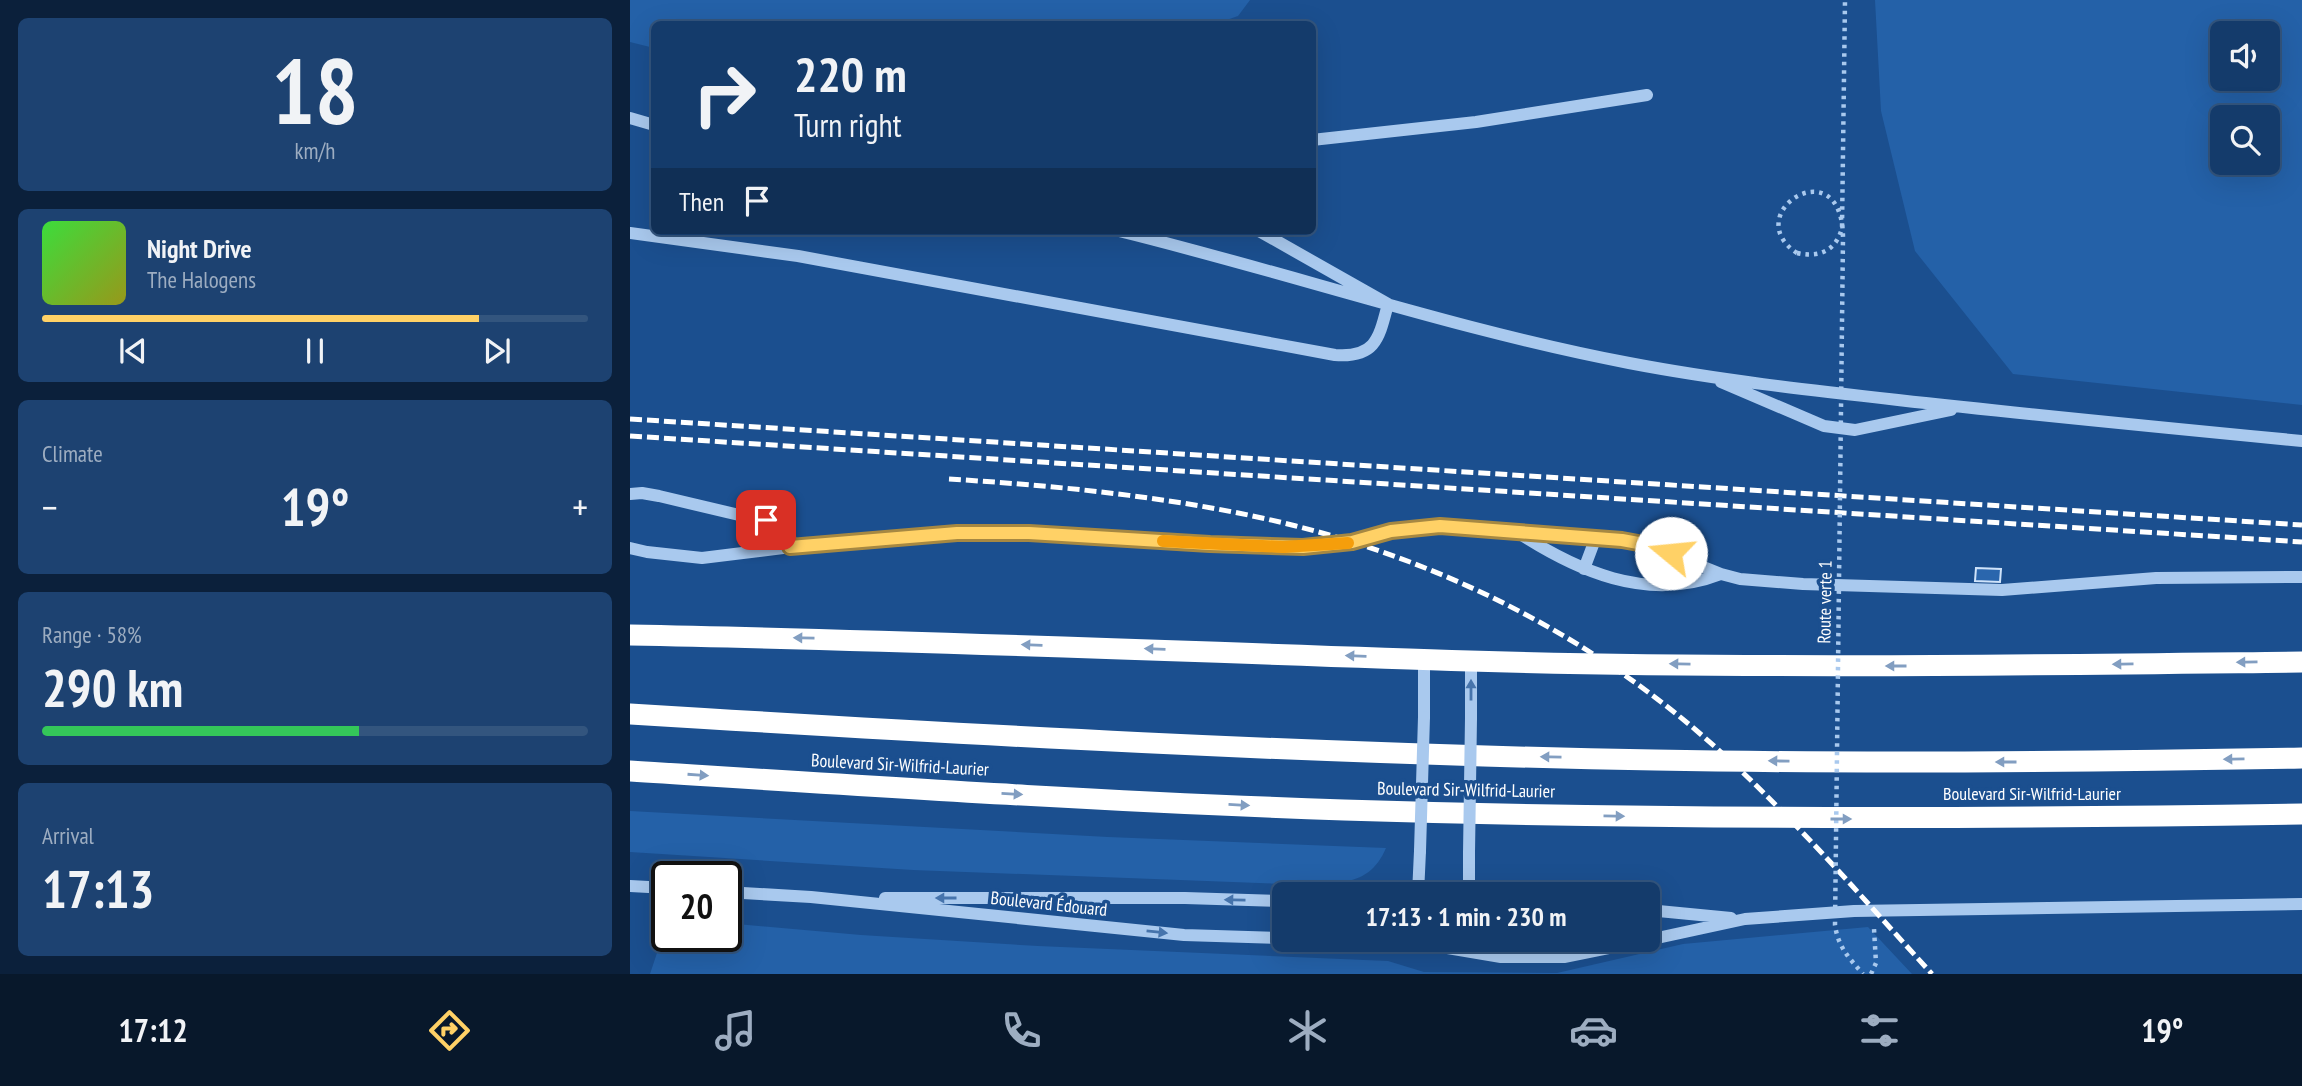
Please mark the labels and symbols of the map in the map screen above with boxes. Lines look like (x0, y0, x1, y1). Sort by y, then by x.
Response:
pin (736, 490, 796, 550)
position arrow (1634, 516, 1708, 590)
street label: Route verte 1 (1812, 560, 1837, 644)
one-way arrow (793, 632, 815, 644)
one-way arrow (1020, 639, 1042, 650)
one-way arrow (1144, 644, 1166, 655)
one-way arrow (1345, 651, 1367, 662)
one-way arrow (2236, 656, 2258, 668)
one-way arrow (1668, 658, 1690, 670)
one-way arrow (2112, 659, 2134, 670)
one-way arrow (1885, 660, 1907, 672)
one-way arrow (1465, 678, 1477, 700)
street label: Boulevard Sir-Wilfrid-Laurier (811, 748, 990, 781)
one-way arrow (1540, 752, 1562, 763)
one-way arrow (2223, 754, 2245, 765)
one-way arrow (1768, 755, 1790, 767)
one-way arrow (1995, 756, 2017, 768)
one-way arrow (687, 770, 709, 781)
street label: Boulevard Sir-Wilfrid-Laurier (1377, 776, 1555, 803)
street label: Boulevard Sir-Wilfrid-Laurier (1943, 782, 2121, 805)
one-way arrow (1001, 789, 1023, 800)
one-way arrow (1229, 800, 1251, 811)
one-way arrow (1603, 810, 1625, 821)
one-way arrow (1830, 813, 1852, 825)
speed limit sign: 20 (651, 861, 742, 952)
street label: Boulevard Édouard (990, 886, 1109, 921)
one-way arrow (934, 892, 956, 904)
one-way arrow (1224, 894, 1246, 905)
one-way arrow (1146, 927, 1168, 938)

